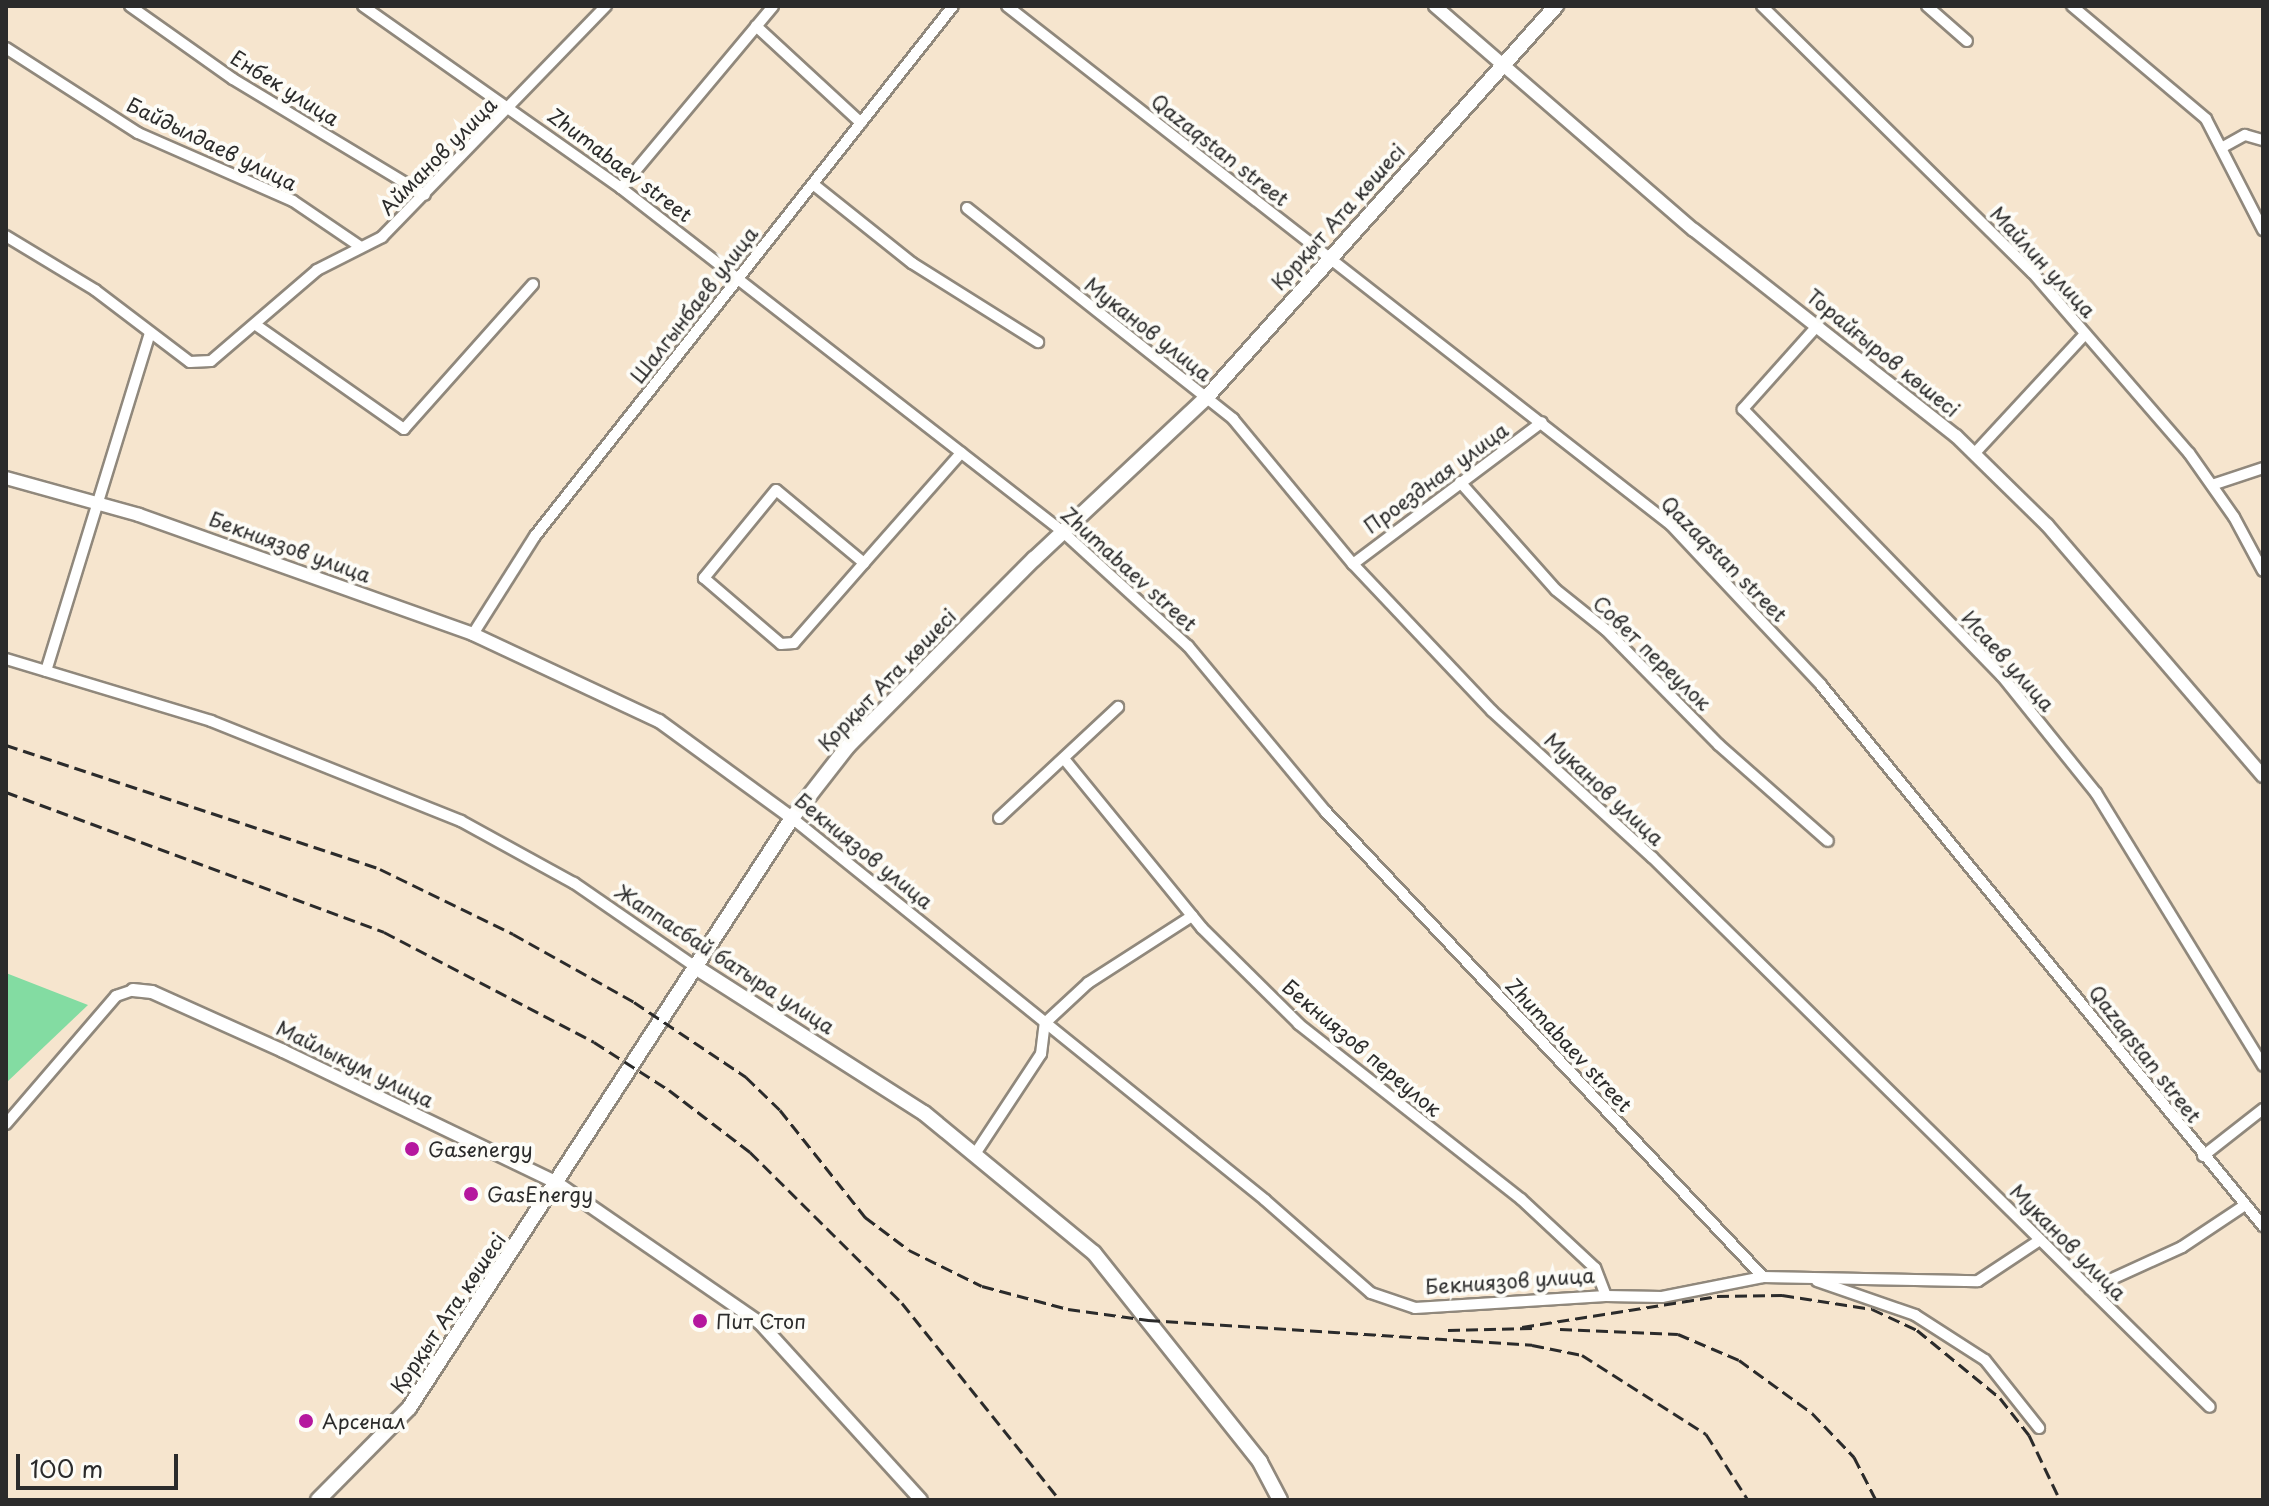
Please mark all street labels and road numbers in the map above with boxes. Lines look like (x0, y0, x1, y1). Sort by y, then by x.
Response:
street label: Енбек улица (226, 45, 344, 131)
street label: Qazaqstan street (1147, 89, 1293, 211)
street label: Байдылдаев улица (123, 92, 301, 196)
street label: Айманов улица (374, 92, 502, 220)
street label: Zhumabaev street (543, 103, 697, 227)
street label: Қорқыт Ата көшесі (1266, 139, 1410, 295)
street label: Майлин улица (1985, 201, 2101, 323)
street label: Шалгынбаев улица (625, 222, 763, 388)
street label: Муканов улица (1080, 272, 1216, 386)
street label: Торайғыров көшесі (1802, 284, 1964, 422)
street label: Проездная улица (1359, 417, 1513, 539)
street label: Qazaqstan street (1657, 492, 1791, 626)
street label: Zhumabaev street (1056, 502, 1202, 636)
street label: Бекниязов улица (206, 507, 374, 587)
street label: Совет переулок (1588, 591, 1716, 715)
street label: Қорқыт Ата көшесі (813, 604, 961, 756)
street label: Исаев улица (1956, 606, 2060, 716)
street label: Муканов улица (1539, 728, 1669, 850)
street label: Бекниязов улица (790, 788, 938, 914)
street label: Жаппасбай батыра улица (610, 878, 840, 1040)
street label: Zhumabaev street (1501, 973, 1637, 1117)
street label: Бекниязов переулок (1278, 975, 1446, 1121)
street label: Qazaqstan street (2084, 981, 2206, 1127)
street label: Майлыкум улица (272, 1015, 438, 1113)
street label: Муканов улица (2005, 1179, 2131, 1305)
street label: Қорқыт Ата көшесі (385, 1228, 511, 1398)
street label: Бекниязов улица (1424, 1263, 1596, 1299)

